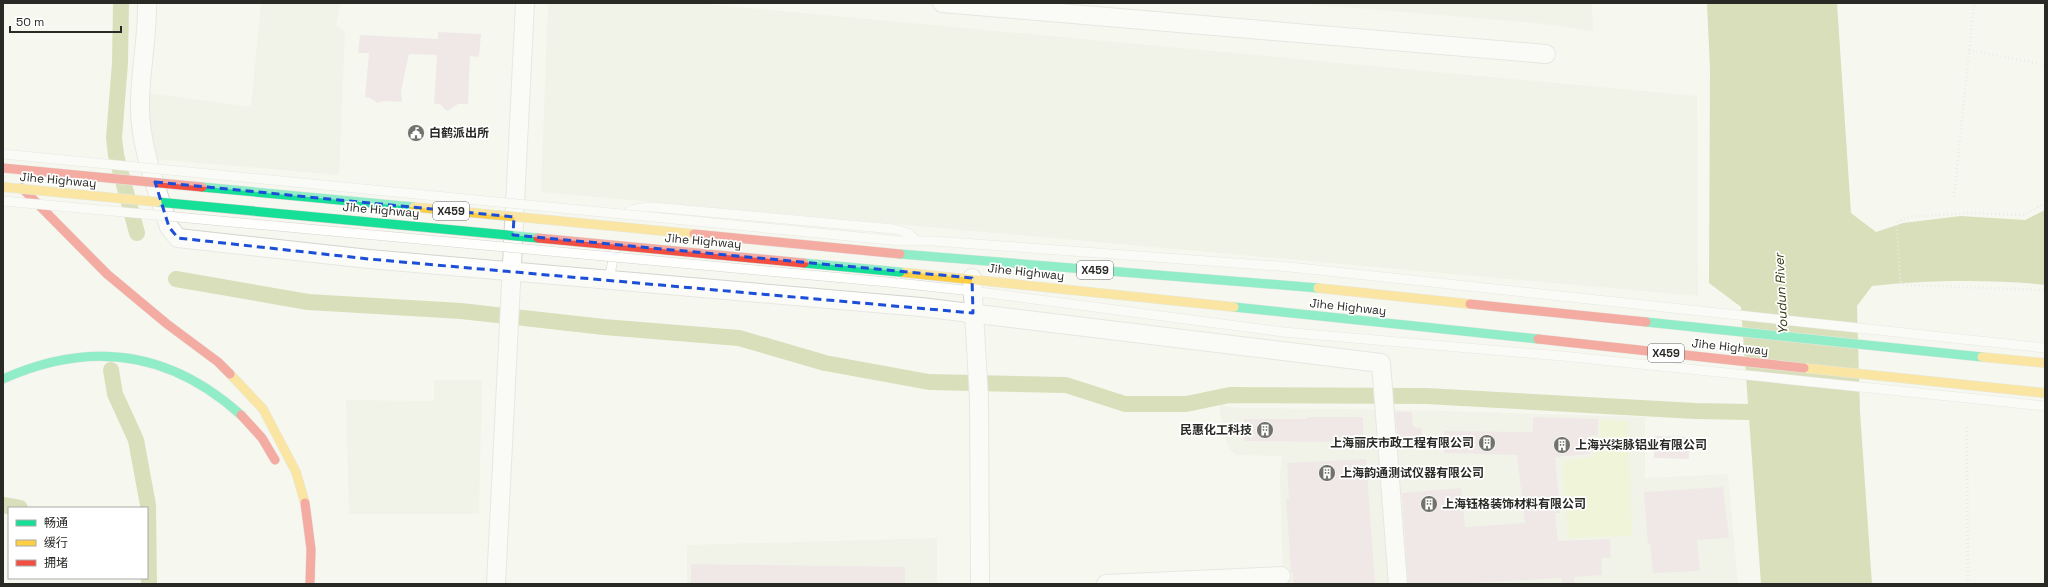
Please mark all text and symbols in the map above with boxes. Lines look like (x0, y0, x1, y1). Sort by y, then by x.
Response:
scale bar (10, 8, 121, 34)
text: 50 m (16, 14, 44, 30)
public building icon: 白鹤派出所 (406, 123, 426, 143)
place label: 白鹤派出所 (429, 125, 489, 141)
street label: Jihe Highway (19, 169, 97, 191)
street label: Jihe Highway (342, 199, 420, 221)
road number: X459 (433, 202, 469, 220)
street label: Jihe Highway (664, 230, 742, 252)
water label: Youdun River (1770, 251, 1792, 335)
street label: Jihe Highway (987, 260, 1065, 284)
road number: X459 (1077, 261, 1113, 279)
street label: Jihe Highway (1309, 295, 1387, 319)
street label: Jihe Highway (1691, 335, 1769, 359)
road number: X459 (1648, 344, 1684, 362)
building icon: 民惠化工科技 (1255, 420, 1275, 440)
place label: 民惠化工科技 (1180, 422, 1252, 438)
building icon: 上海丽庆市政工程有限公司 (1477, 433, 1497, 453)
place label: 上海丽庆市政工程有限公司 (1330, 435, 1474, 451)
building icon: 上海兴柒脉铝业有限公司 (1552, 435, 1572, 455)
place label: 上海兴柒脉铝业有限公司 (1575, 437, 1707, 453)
building icon: 上海韵通测试仪器有限公司 (1317, 463, 1337, 483)
place label: 上海韵通测试仪器有限公司 (1340, 465, 1484, 481)
building icon: 上海钰格装饰材料有限公司 (1419, 494, 1439, 514)
place label: 上海钰格装饰材料有限公司 (1442, 496, 1586, 512)
legend (8, 507, 148, 579)
text: 畅通 (44, 515, 68, 531)
text: 缓行 (44, 535, 68, 551)
text: 拥堵 (44, 555, 68, 571)

